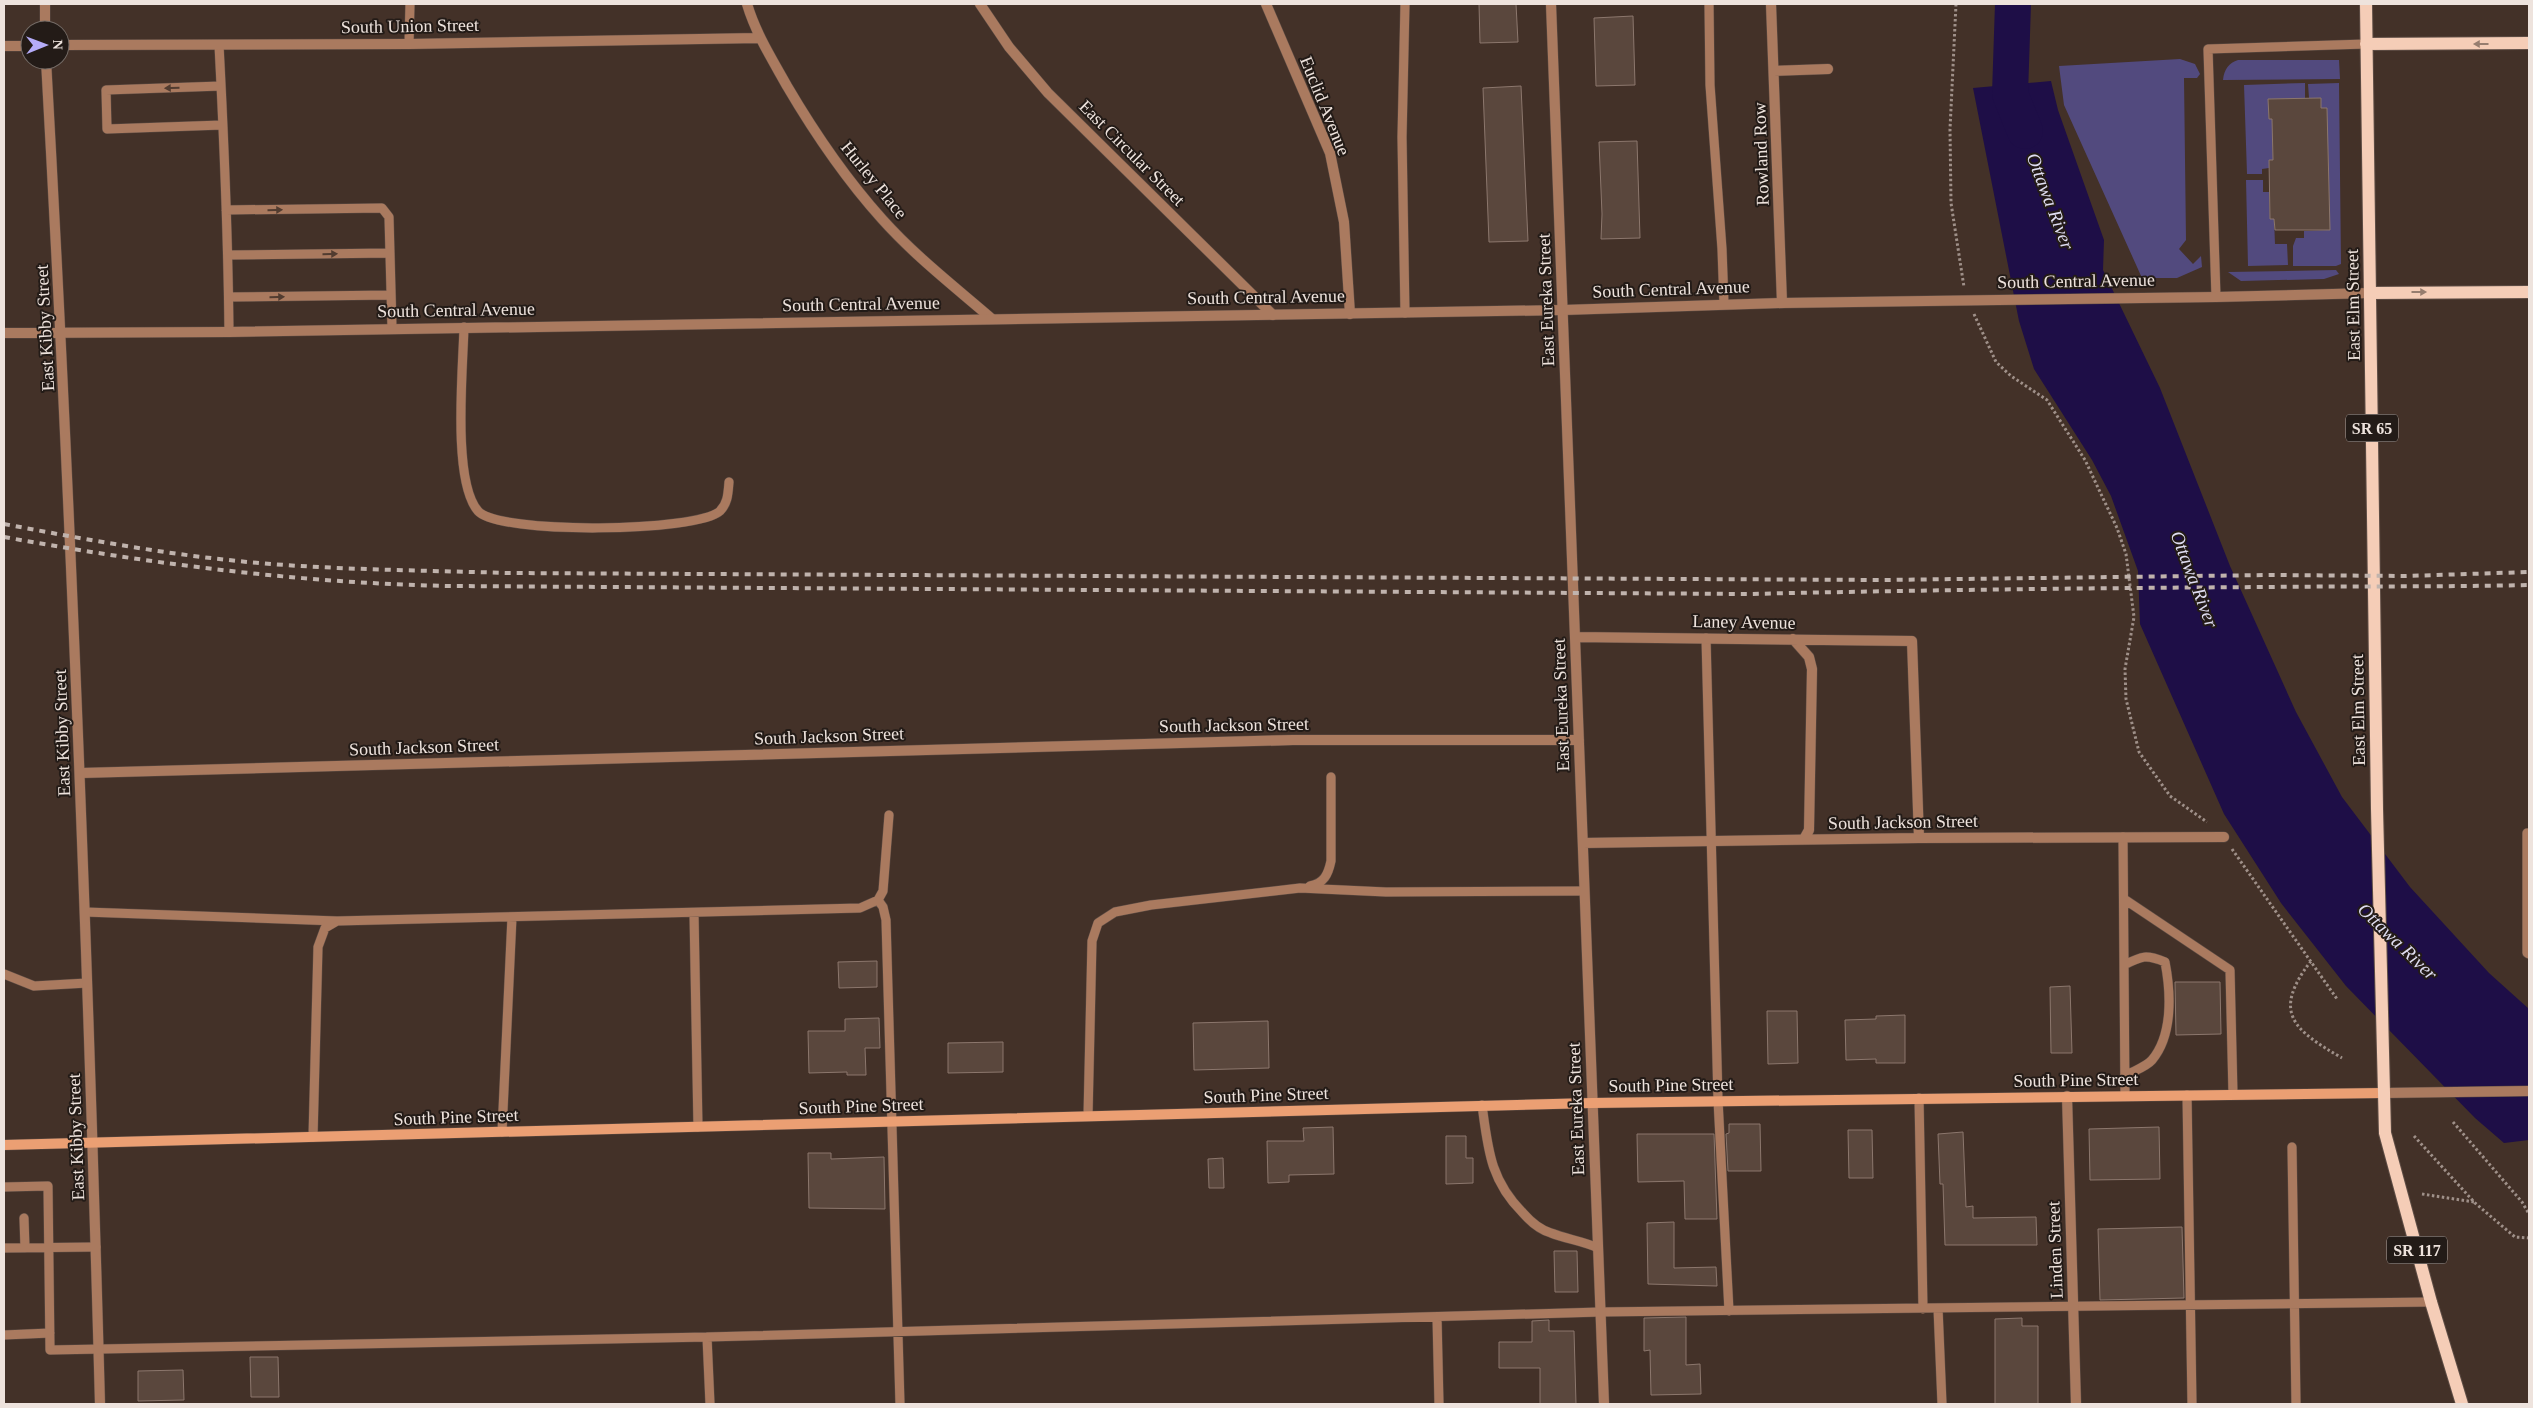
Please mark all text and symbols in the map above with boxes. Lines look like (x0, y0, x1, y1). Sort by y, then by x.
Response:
street label: South Union Street (341, 15, 479, 37)
north arrow (20, 20, 70, 70)
text: N (50, 40, 65, 50)
one-way arrow (2472, 40, 2488, 48)
street label: Euclid Avenue (1296, 54, 1354, 158)
one-way arrow (164, 84, 180, 92)
street label: East Circular Street (1075, 96, 1189, 210)
street label: Rowland Row (1749, 102, 1773, 206)
street label: Hurley Place (837, 137, 911, 223)
water label: Ottawa River (2022, 150, 2079, 253)
one-way arrow (267, 206, 283, 214)
street label: East Eureka Street (1534, 233, 1558, 367)
one-way arrow (323, 249, 339, 257)
street label: East Elm Street (2342, 249, 2364, 361)
street label: East Kibby Street (32, 264, 58, 392)
street label: South Central Avenue (1997, 270, 2155, 292)
street label: South Central Avenue (1592, 276, 1750, 302)
street label: South Central Avenue (1187, 286, 1345, 308)
one-way arrow (2411, 288, 2427, 296)
one-way arrow (270, 293, 286, 301)
street label: South Central Avenue (782, 293, 940, 315)
street label: South Central Avenue (377, 299, 535, 321)
road number: SR 65 (2346, 414, 2398, 442)
water label: Ottawa River (2166, 528, 2223, 631)
street label: Laney Avenue (1692, 611, 1796, 633)
street label: East Eureka Street (1549, 638, 1573, 772)
street label: East Elm Street (2347, 654, 2369, 766)
street label: East Kibby Street (50, 669, 74, 797)
street label: South Jackson Street (1159, 714, 1309, 736)
street label: South Jackson Street (754, 723, 904, 749)
street label: South Jackson Street (349, 734, 499, 760)
street label: South Jackson Street (1828, 811, 1978, 833)
water label: Ottawa River (2354, 898, 2442, 985)
street label: East Eureka Street (1564, 1042, 1588, 1176)
street label: South Pine Street (2013, 1069, 2139, 1091)
street label: East Kibby Street (64, 1073, 88, 1201)
street label: South Pine Street (1608, 1074, 1734, 1096)
street label: South Pine Street (1203, 1083, 1329, 1107)
street label: South Pine Street (798, 1094, 924, 1118)
street label: South Pine Street (393, 1105, 519, 1129)
street label: Linden Street (2043, 1201, 2067, 1299)
road number: SR 117 (2387, 1236, 2447, 1264)

